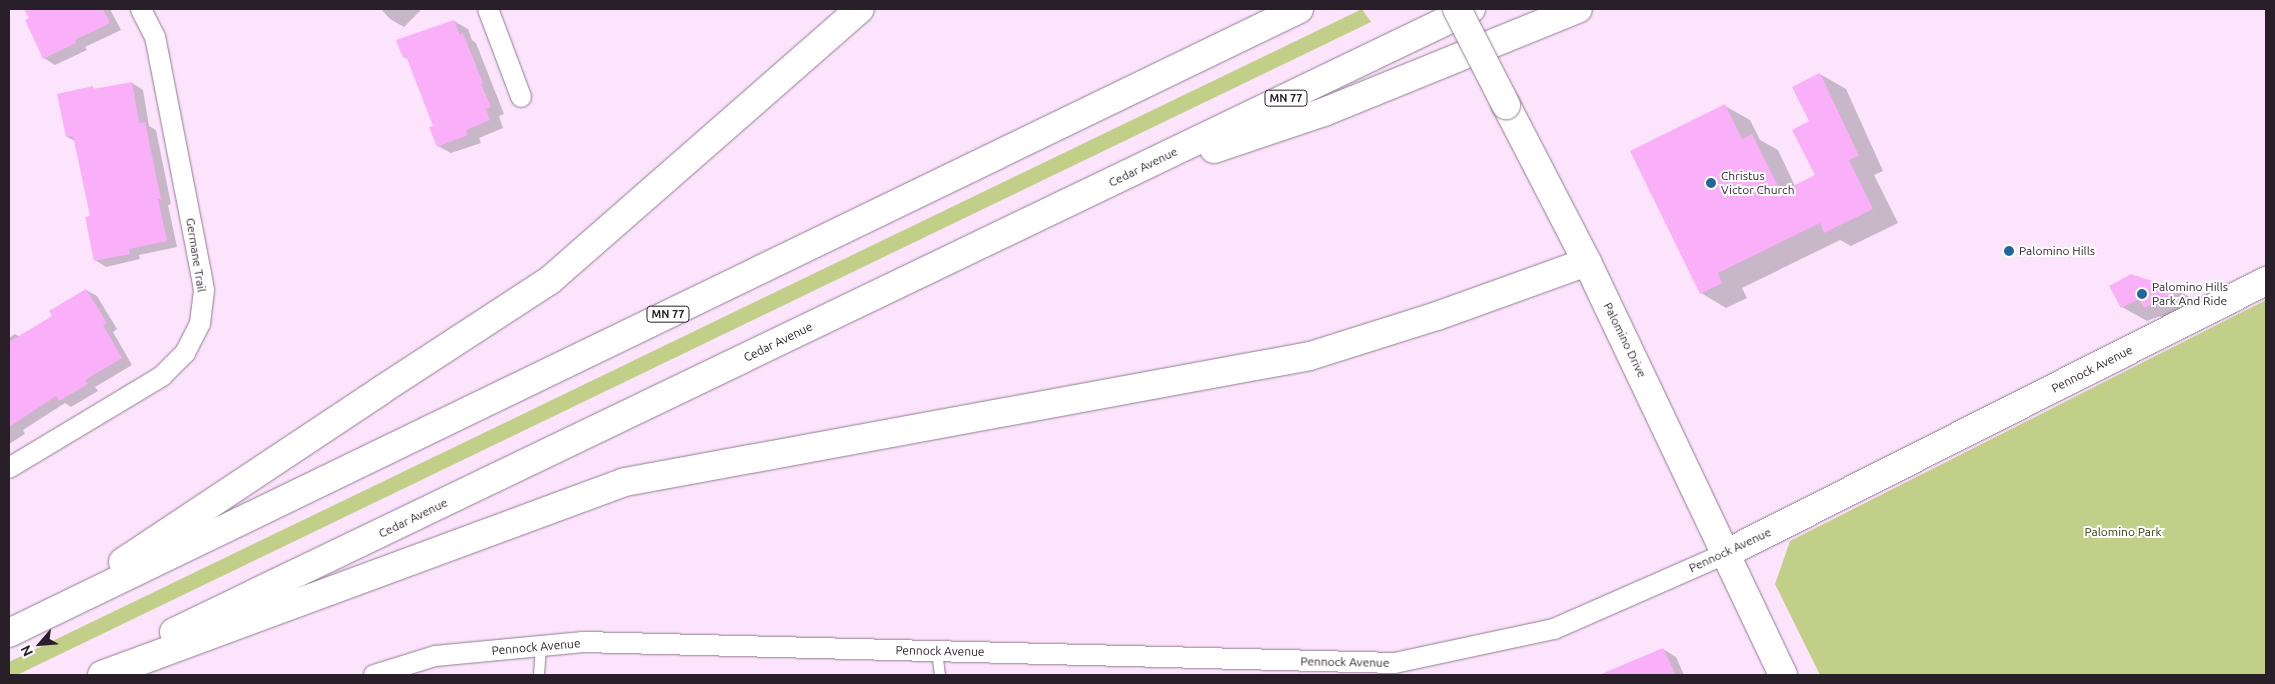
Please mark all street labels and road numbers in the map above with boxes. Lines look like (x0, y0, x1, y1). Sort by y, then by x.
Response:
road number: MN 77 (1264, 90, 1308, 106)
street label: Cedar Avenue (1106, 144, 1180, 190)
street label: Germane Trail (183, 217, 209, 293)
street label: Palomino Drive (1601, 300, 1649, 380)
road number: MN 77 (646, 306, 690, 322)
street label: Cedar Avenue (741, 319, 815, 365)
street label: Pennock Avenue (2049, 342, 2135, 396)
street label: Cedar Avenue (376, 495, 450, 541)
street label: Pennock Avenue (1687, 525, 1773, 575)
street label: Pennock Avenue (491, 636, 581, 658)
street label: Pennock Avenue (895, 643, 985, 659)
street label: Pennock Avenue (1300, 654, 1390, 670)

